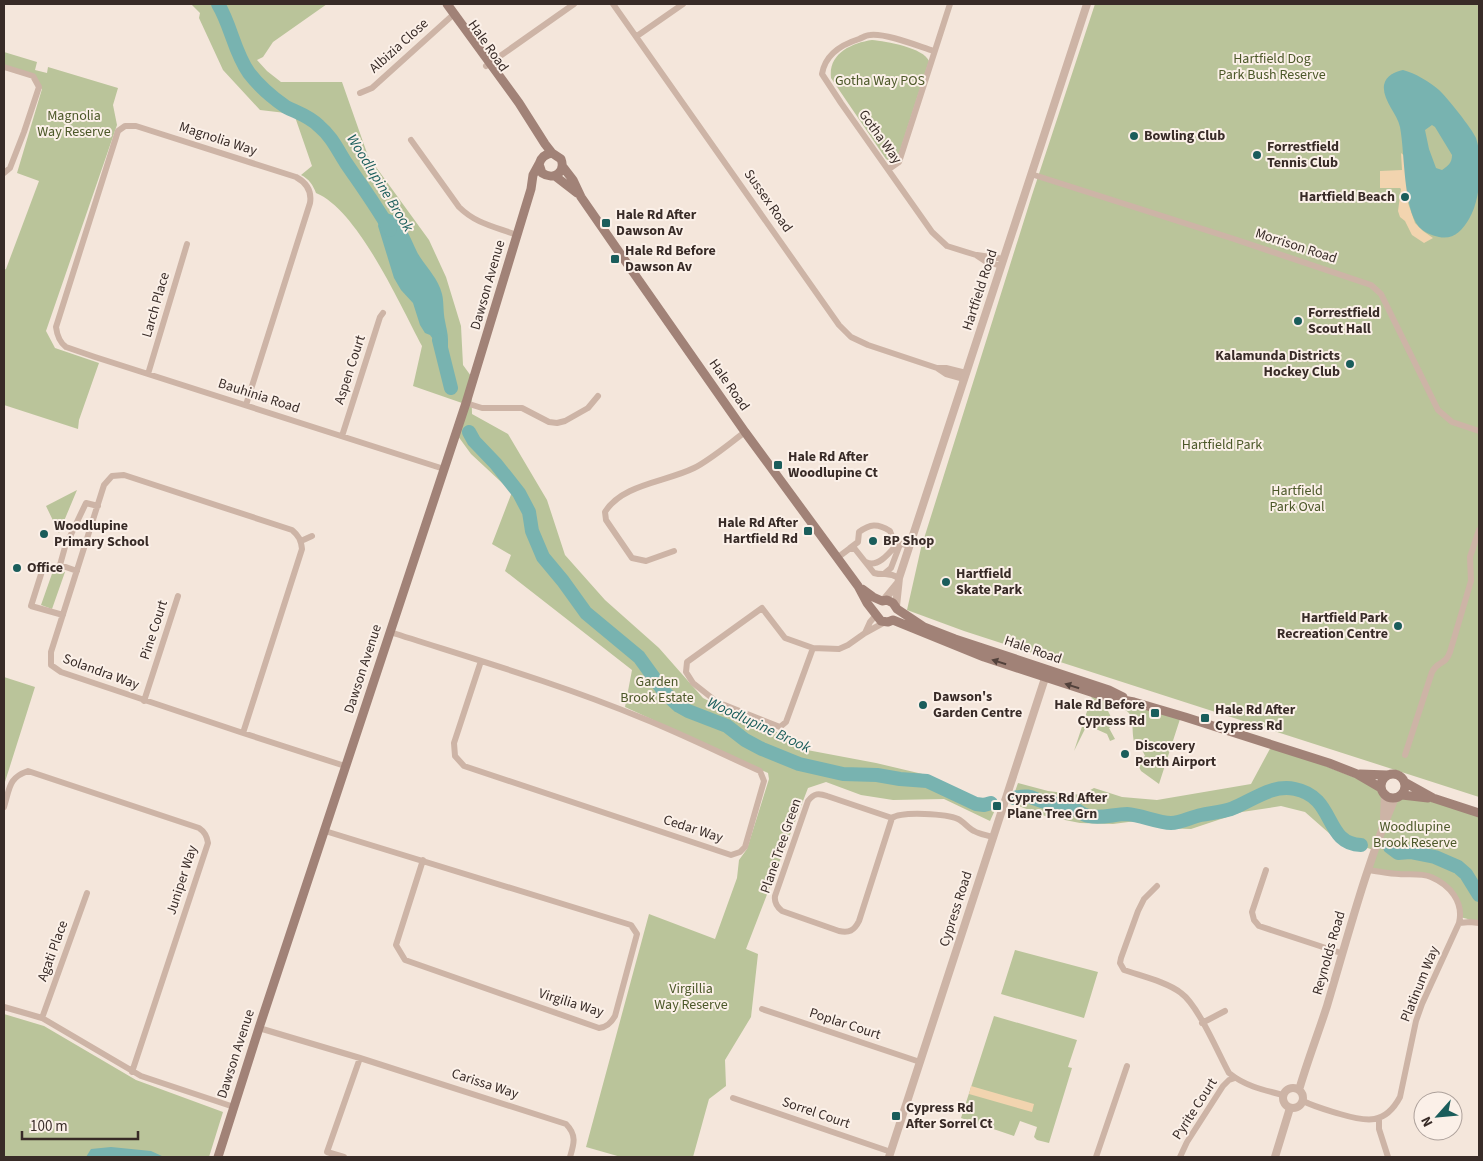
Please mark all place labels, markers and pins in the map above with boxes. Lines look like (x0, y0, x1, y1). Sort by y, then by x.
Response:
place label: Bowling Club (1144, 126, 1225, 146)
marker: Bowling Club (1128, 130, 1140, 142)
place label: Forrestfield Tennis Club (1267, 137, 1339, 173)
marker: Forrestfield Tennis Club (1251, 149, 1263, 161)
place label: Hartfield Beach (1299, 187, 1395, 207)
marker: Hartfield Beach (1399, 191, 1411, 203)
place label: Hale Rd After Dawson Av (616, 205, 697, 241)
marker: Hale Rd After Dawson Av (600, 217, 612, 229)
place label: Hale Rd Before Dawson Av (625, 241, 716, 277)
marker: Hale Rd Before Dawson Av (609, 253, 621, 265)
place label: Forrestfield Scout Hall (1308, 303, 1380, 339)
marker: Forrestfield Scout Hall (1292, 315, 1304, 327)
place label: Kalamunda Districts Hockey Club (1215, 346, 1340, 382)
marker: Kalamunda Districts Hockey Club (1344, 358, 1356, 370)
place label: Hale Rd After Woodlupine Ct (788, 447, 878, 483)
marker: Hale Rd After Woodlupine Ct (772, 459, 784, 471)
place label: Hale Rd After Hartfield Rd (718, 513, 798, 549)
place label: Woodlupine Primary School (54, 516, 149, 552)
marker: Hale Rd After Hartfield Rd (802, 525, 814, 537)
marker: Woodlupine Primary School (38, 528, 50, 540)
place label: BP Shop (883, 531, 934, 551)
marker: BP Shop (867, 535, 879, 547)
place label: Office (27, 558, 63, 578)
marker: Office (11, 562, 23, 574)
place label: Hartfield Skate Park (956, 564, 1022, 600)
marker: Hartfield Skate Park (940, 576, 952, 588)
place label: Hartfield Park Recreation Centre (1277, 608, 1388, 644)
marker: Hartfield Park Recreation Centre (1392, 620, 1404, 632)
place label: Dawson's Garden Centre (933, 687, 1022, 723)
place label: Hale Rd Before Cypress Rd (1054, 695, 1145, 731)
marker: Dawson's Garden Centre (917, 699, 929, 711)
place label: Hale Rd After Cypress Rd (1215, 700, 1296, 736)
marker: Hale Rd Before Cypress Rd (1149, 707, 1161, 719)
marker: Hale Rd After Cypress Rd (1199, 712, 1211, 724)
place label: Discovery Perth Airport (1135, 736, 1217, 772)
marker: Discovery Perth Airport (1119, 748, 1131, 760)
place label: Cypress Rd After Plane Tree Grn (1007, 788, 1108, 824)
marker: Cypress Rd After Plane Tree Grn (991, 800, 1003, 812)
place label: Cypress Rd After Sorrel Ct (905, 1098, 993, 1134)
marker: Cypress Rd After Sorrel Ct (890, 1110, 902, 1122)

